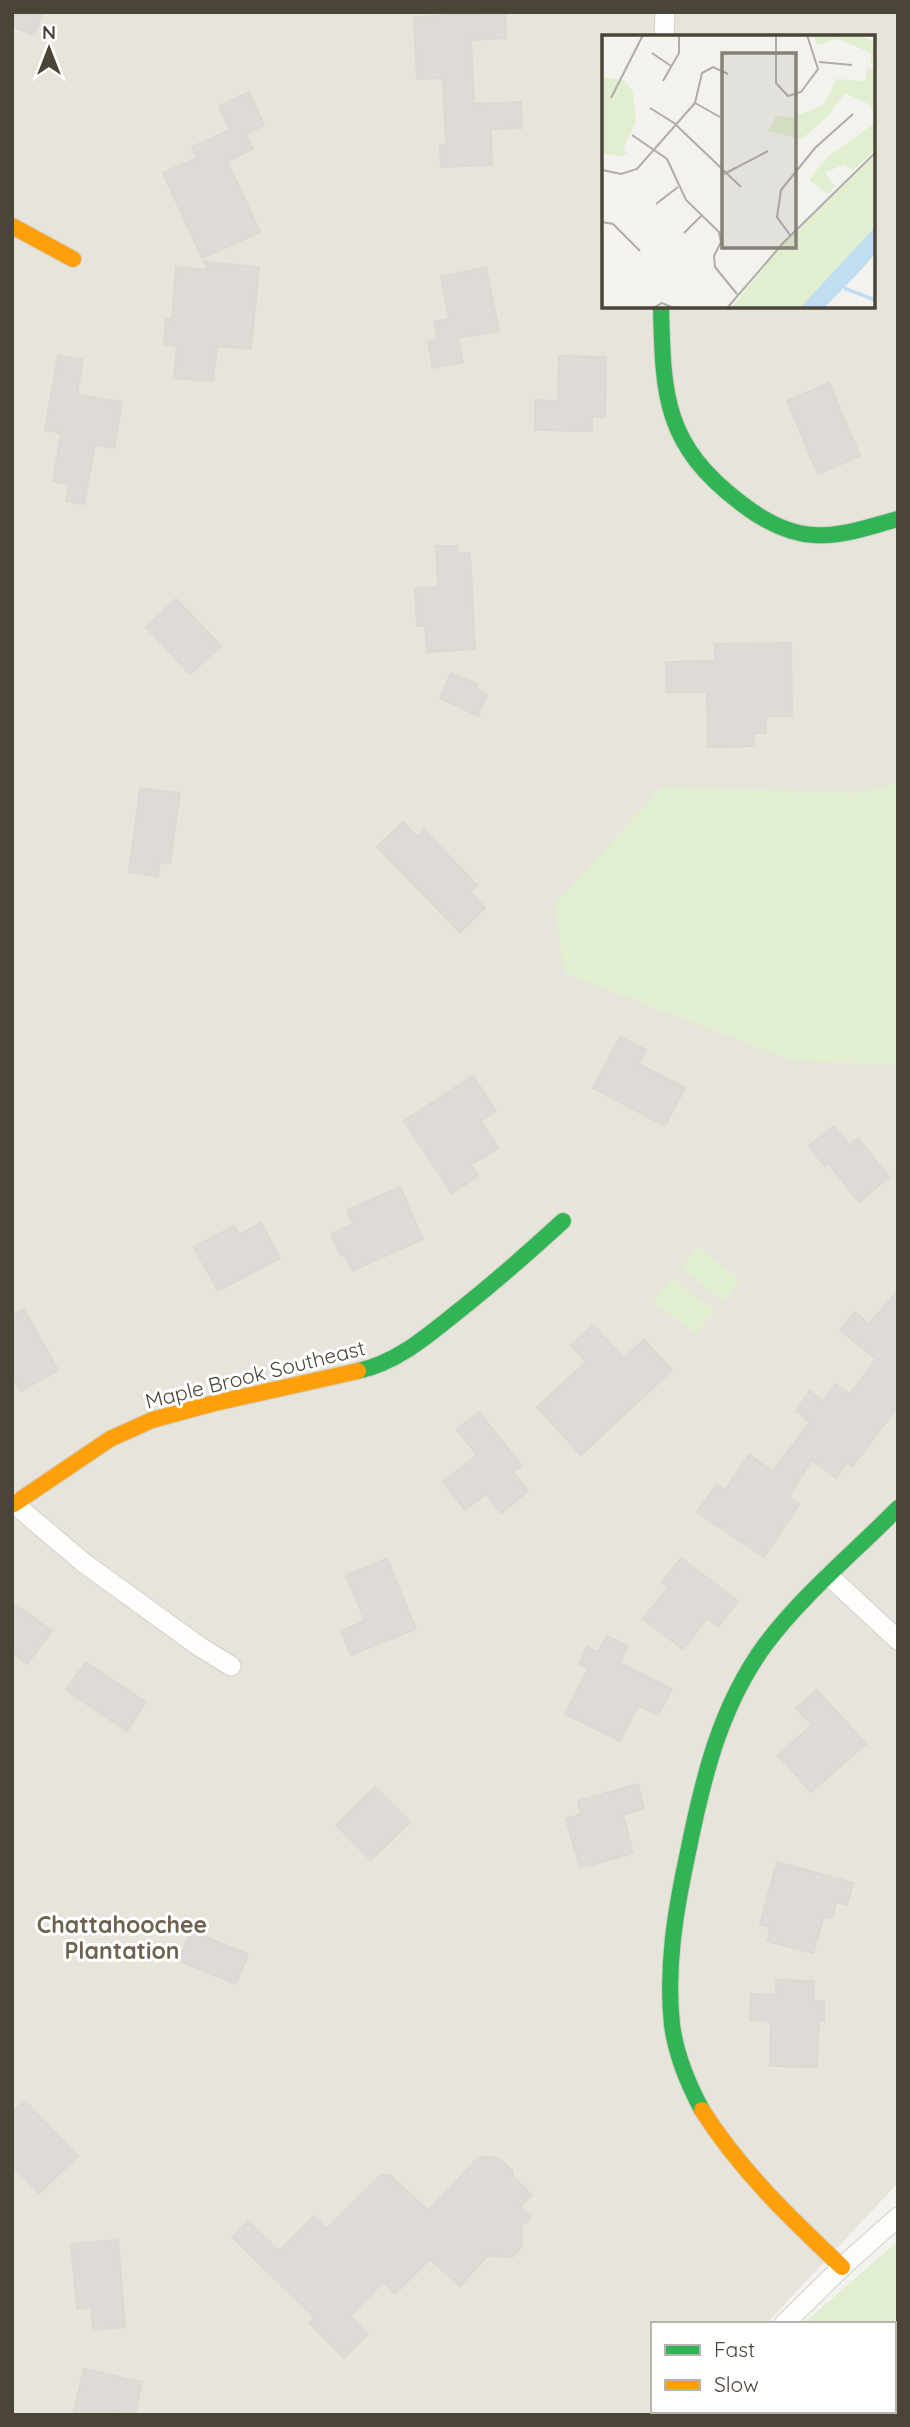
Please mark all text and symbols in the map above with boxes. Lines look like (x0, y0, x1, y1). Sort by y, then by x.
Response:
north arrow (14, 14, 84, 84)
text: N (42, 20, 56, 44)
inset map (602, 35, 875, 308)
street label: Maple Brook Southeast (142, 1334, 368, 1414)
district label: Chattahoochee Plantation (37, 1910, 207, 1965)
legend (651, 2322, 896, 2413)
text: Fast (714, 2336, 755, 2362)
text: Slow (714, 2371, 759, 2397)

